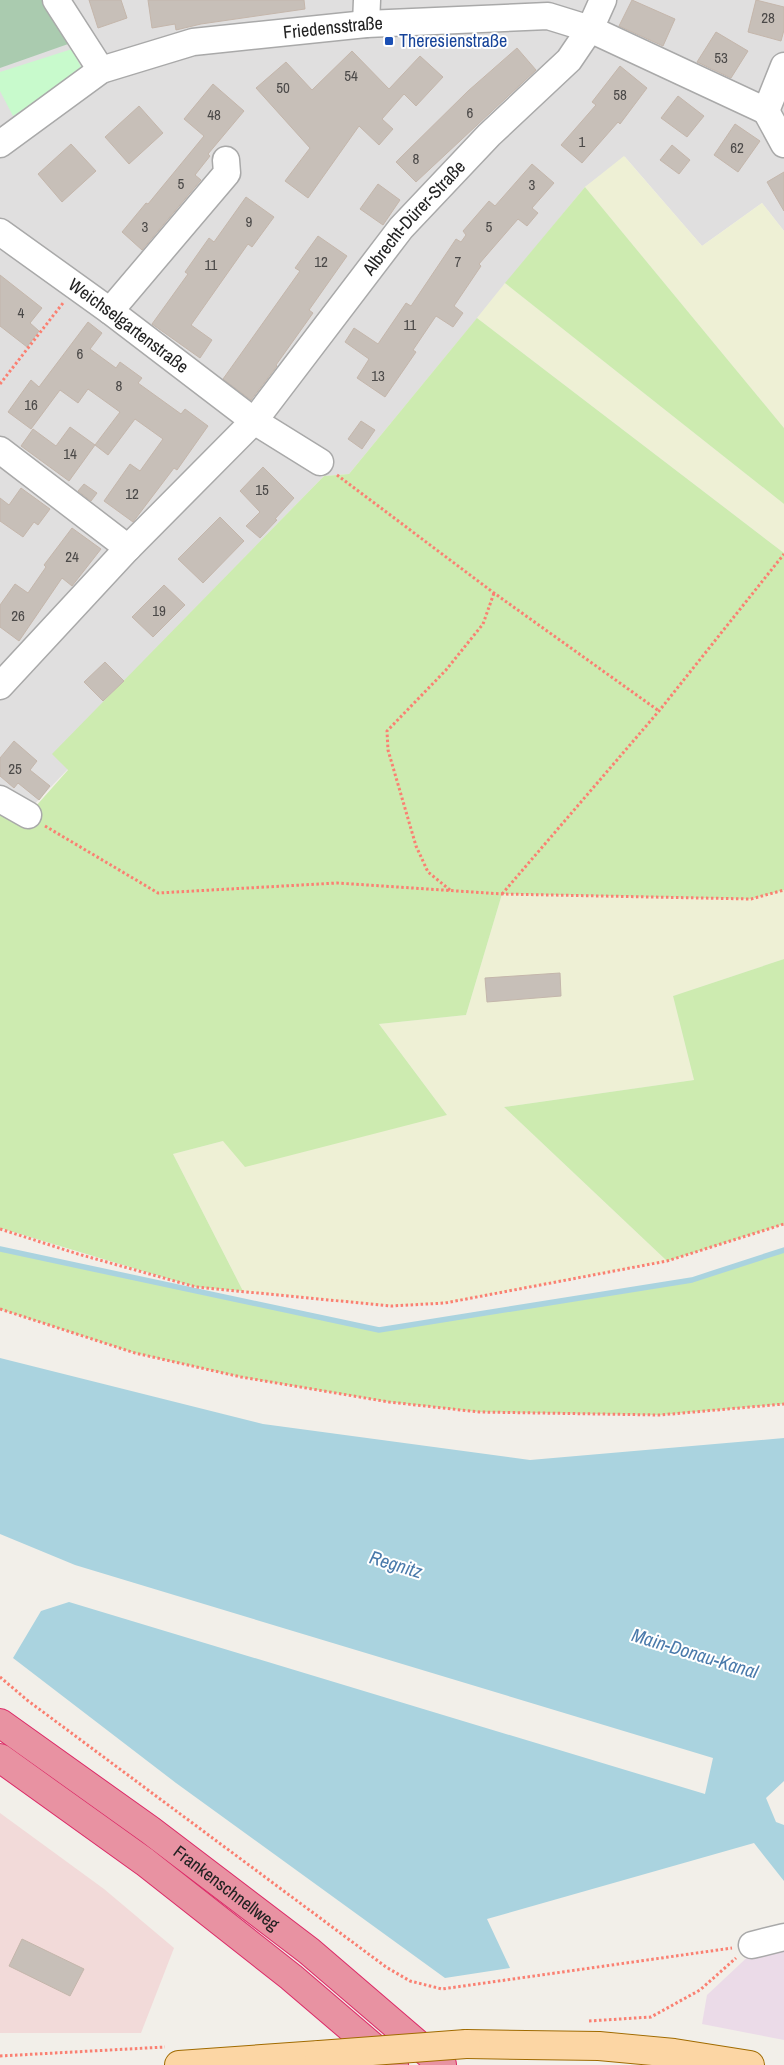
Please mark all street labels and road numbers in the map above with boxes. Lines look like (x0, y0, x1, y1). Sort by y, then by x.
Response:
street label: Friedensstraße (282, 10, 383, 45)
street label: Albrecht-Dürer-Straße (356, 154, 471, 281)
street label: Weichselgartenstraße (64, 272, 194, 379)
street label: Frankenschnellweg (168, 1839, 285, 1937)

